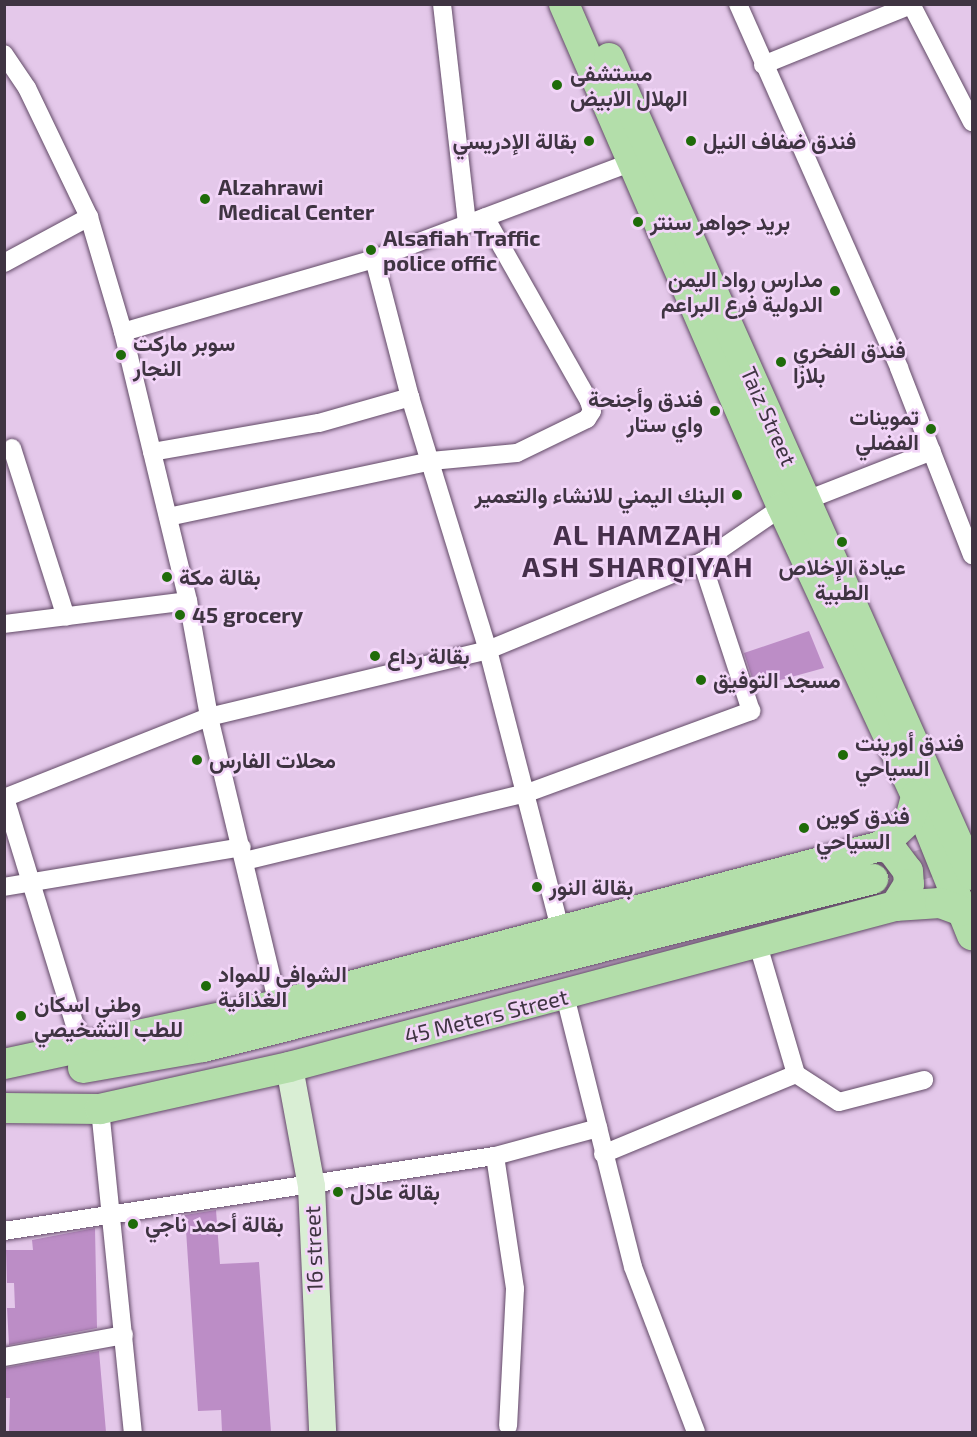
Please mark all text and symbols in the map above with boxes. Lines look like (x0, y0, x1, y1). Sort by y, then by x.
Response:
place label: مستشفى الهلال الابيض (570, 59, 688, 110)
marker: مستشفى الهلال الابيض (548, 76, 566, 94)
place label: بقالة الإدريسي (452, 128, 577, 154)
place label: فندق ضفاف النيل (703, 128, 856, 154)
marker: بقالة الإدريسي (582, 134, 596, 148)
marker: فندق ضفاف النيل (684, 134, 698, 148)
place label: Alzahrawi Medical Center (218, 173, 375, 224)
marker: Alzahrawi Medical Center (196, 190, 214, 208)
place label: بريد جواهر سنتر (650, 209, 790, 235)
marker: بريد جواهر سنتر (631, 215, 645, 229)
place label: Alsafiah Traffic police offic (383, 224, 541, 276)
marker: Alsafiah Traffic police offic (364, 243, 378, 257)
place label: مدارس رواد اليمن الدولية فرع البراعم (661, 265, 823, 316)
marker: مدارس رواد اليمن الدولية فرع البراعم (828, 284, 842, 298)
place label: سوبر ماركت النجار (133, 329, 235, 380)
place label: فندق الفخري بلازا (793, 336, 906, 388)
marker: سوبر ماركت النجار (114, 348, 128, 362)
marker: فندق الفخري بلازا (774, 355, 788, 369)
street label: Taiz Street (735, 362, 803, 470)
place label: فندق وأجنحة واي ستار (588, 385, 703, 436)
place label: تموينات الفضلي (849, 403, 919, 454)
marker: فندق وأجنحة واي ستار (708, 404, 722, 418)
marker: تموينات الفضلي (924, 422, 938, 436)
place label: البنك اليمني للانشاء والتعمير (475, 482, 725, 508)
marker: البنك اليمني للانشاء والتعمير (730, 488, 744, 502)
district label: AL HAMZAH ASH SHARQIYAH (522, 517, 754, 583)
marker: عيادة الإخلاص الطبية (833, 533, 851, 551)
place label: عيادة الإخلاص الطبية (778, 553, 906, 604)
place label: بقالة مكة (179, 564, 261, 590)
marker: بقالة مكة (160, 570, 174, 584)
place label: 45 grocery (192, 602, 303, 628)
marker: 45 grocery (173, 608, 187, 622)
place label: بقالة رداع (387, 643, 470, 669)
marker: بقالة رداع (368, 649, 382, 663)
place label: مسجد التوفيق (713, 667, 841, 693)
marker: مسجد التوفيق (694, 673, 708, 687)
place label: فندق أورينت السياحي (855, 729, 964, 780)
place label: محلات الفارس (209, 747, 336, 773)
marker: فندق أورينت السياحي (836, 748, 850, 762)
marker: محلات الفارس (190, 753, 204, 767)
place label: فندق كوين السياحي (816, 802, 910, 854)
marker: فندق كوين السياحي (797, 821, 811, 835)
place label: بقالة النور (549, 874, 633, 900)
marker: بقالة النور (530, 880, 544, 894)
place label: الشوافي للمواد الغذائية (218, 960, 347, 1011)
marker: الشوافي للمواد الغذائية (199, 979, 213, 993)
street label: 45 Meters Street (402, 983, 570, 1049)
place label: وطني اسكان للطب التشخيصي (34, 990, 183, 1042)
marker: وطني اسكان للطب التشخيصي (12, 1007, 30, 1025)
place label: بقالة عادل (350, 1179, 440, 1205)
marker: بقالة عادل (331, 1185, 345, 1199)
street label: 16 street (298, 1205, 328, 1293)
place label: بقالة أحمد ناجي (145, 1211, 284, 1237)
marker: بقالة أحمد ناجي (126, 1217, 140, 1231)

